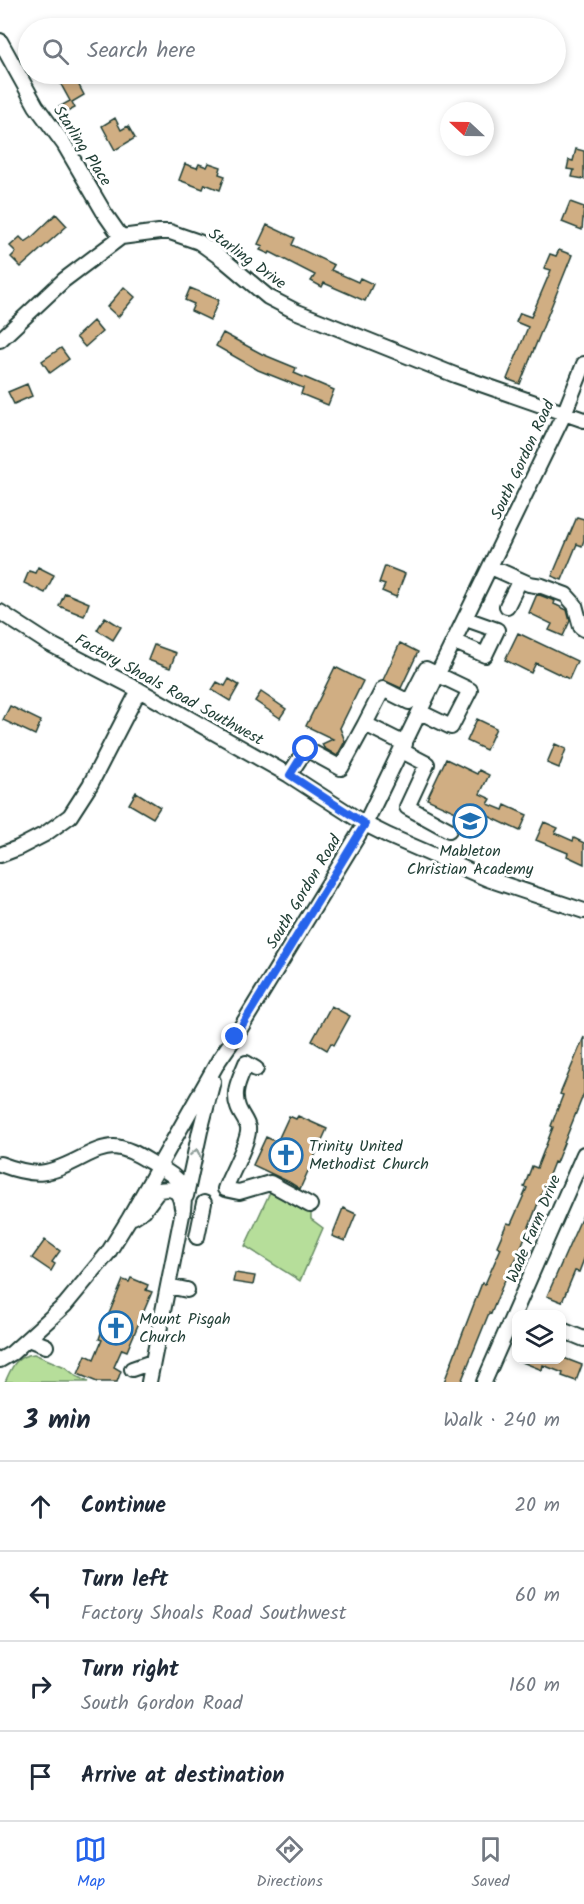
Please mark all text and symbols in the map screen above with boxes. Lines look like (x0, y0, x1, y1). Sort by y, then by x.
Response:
search box (18, 18, 566, 84)
text: Search here (87, 34, 195, 69)
icon: search (39, 35, 72, 68)
street label: Starling Place (46, 101, 118, 191)
north arrow (440, 102, 494, 156)
street label: Starling Drive (203, 222, 291, 296)
street label: South Gordon Road (484, 395, 562, 524)
street label: Factory Shoals Road Southwest (70, 628, 269, 753)
route start (292, 735, 318, 761)
school or university icon: Mableton Christian Academy (452, 803, 488, 839)
street label: South Gordon Road (260, 829, 349, 954)
place label: Mableton Christian Academy (407, 839, 534, 882)
route end (221, 1023, 247, 1049)
place label: Trinity United Methodist Church (309, 1134, 429, 1177)
church icon: Trinity United Methodist Church (268, 1137, 304, 1173)
one-way arrow (189, 1148, 202, 1158)
street label: Wade Farm Drive (500, 1171, 568, 1287)
place label: Mount Pisgah Church (139, 1307, 231, 1350)
church icon: Mount Pisgah Church (98, 1310, 134, 1346)
map controls (512, 1310, 566, 1364)
button: layers (512, 1310, 566, 1364)
text: 3 min (24, 1400, 91, 1442)
text: Walk · 240 m (443, 1405, 560, 1437)
text: Continue (81, 1489, 166, 1524)
icon: ahead (24, 1490, 57, 1523)
text: 20 m (514, 1490, 560, 1522)
text: Turn left (81, 1563, 168, 1598)
icon: left (24, 1580, 57, 1613)
text: 60 m (515, 1580, 560, 1612)
text: Factory Shoals Road Southwest (81, 1598, 346, 1630)
text: Turn right (81, 1653, 179, 1688)
icon: right (24, 1670, 57, 1703)
text: 160 m (509, 1670, 560, 1702)
text: South Gordon Road (81, 1688, 243, 1720)
text: Arrive at destination (81, 1759, 284, 1794)
icon: arrive (24, 1760, 57, 1793)
tab: Map (74, 1833, 107, 1894)
tab: Directions (256, 1833, 323, 1894)
tab: Saved (472, 1833, 510, 1894)

